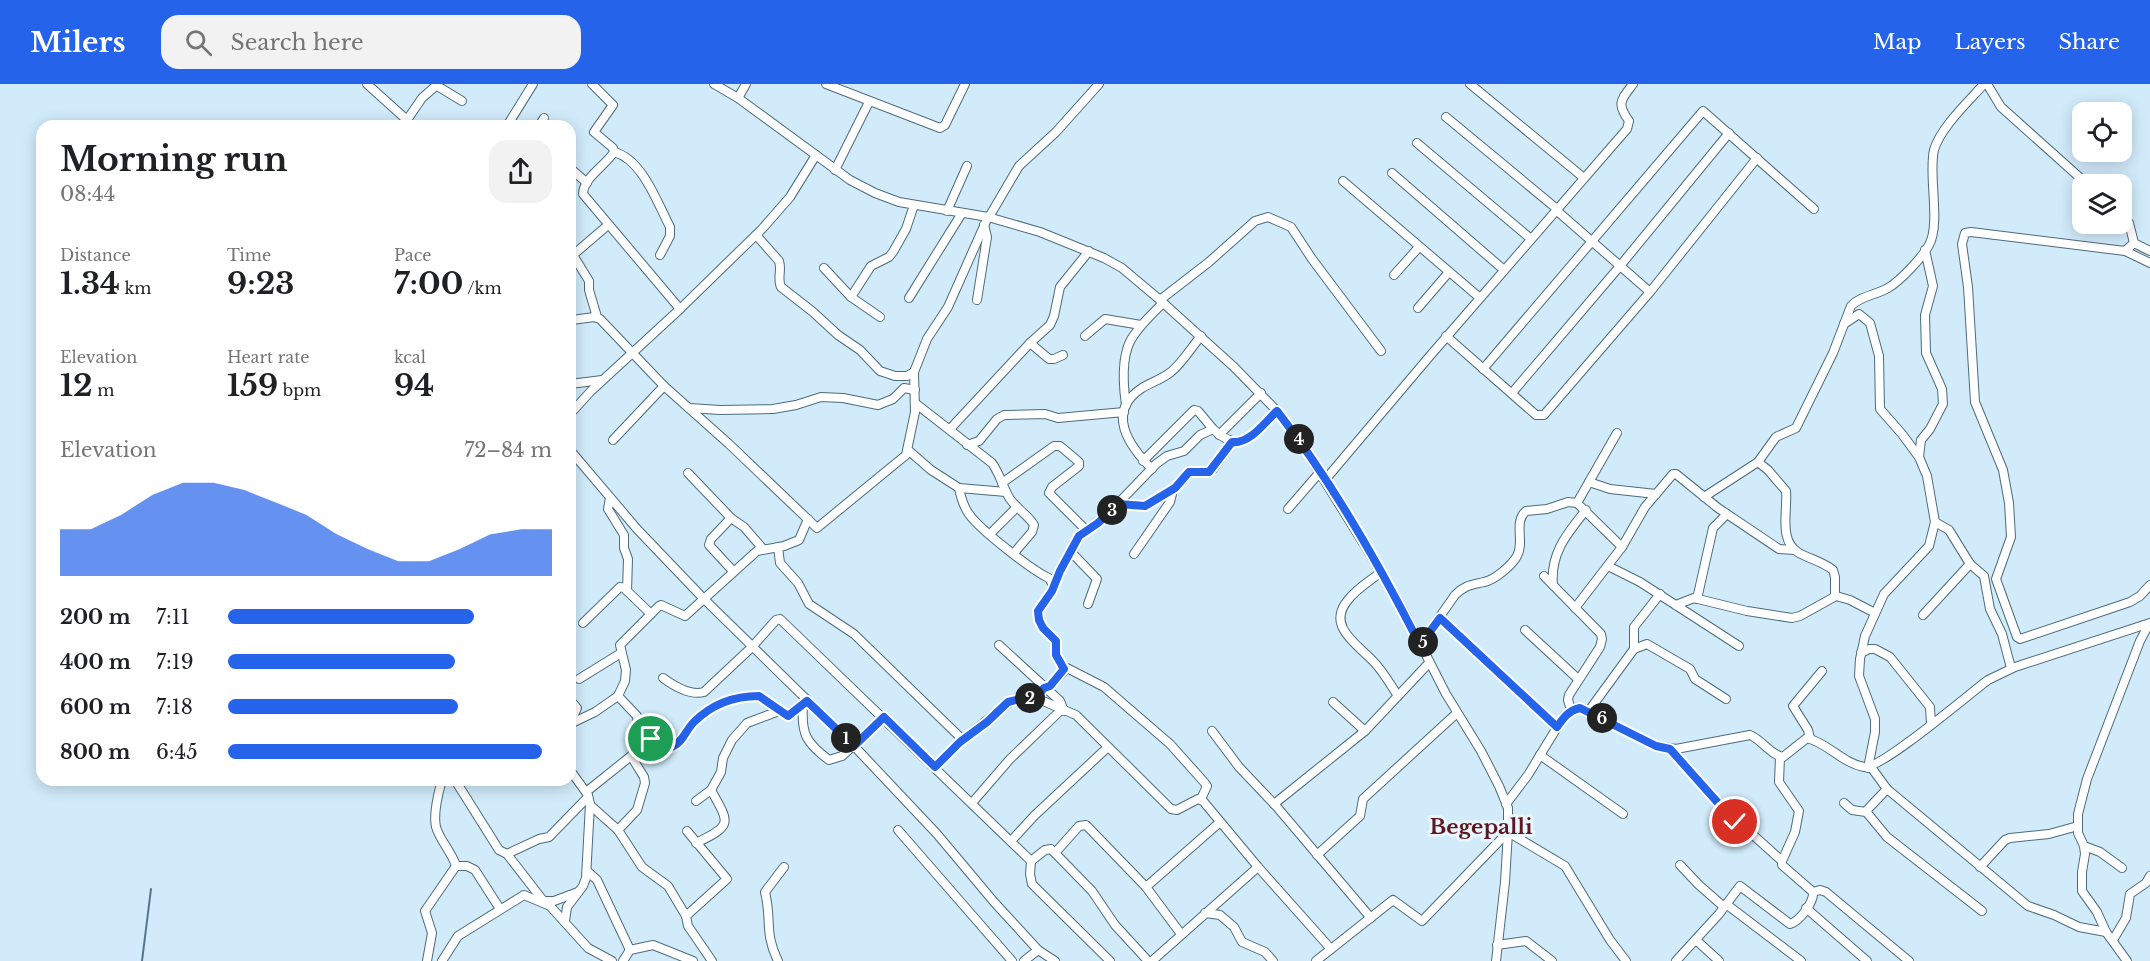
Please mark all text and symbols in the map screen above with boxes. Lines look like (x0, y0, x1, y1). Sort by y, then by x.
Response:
search box (161, 15, 581, 69)
text: Milers (30, 25, 125, 60)
icon: search (182, 26, 215, 59)
text: Search here (230, 29, 364, 56)
text: Map (1873, 29, 1922, 55)
text: Layers (1955, 29, 2026, 55)
text: Share (2059, 29, 2120, 55)
map controls (2072, 102, 2132, 234)
button: locate (2072, 102, 2132, 162)
text: Morning run (60, 139, 288, 180)
button: share (489, 140, 552, 203)
button: layers (2072, 174, 2132, 234)
text: 08:44 (60, 182, 116, 206)
text: Distance (60, 245, 131, 265)
text: Time (227, 245, 271, 265)
text: Pace (394, 245, 431, 265)
text: 1.34 (60, 265, 120, 302)
text: 9:23 (227, 265, 294, 302)
text: 7:00 (394, 265, 463, 302)
text: km (120, 278, 152, 298)
text: /km (463, 278, 502, 298)
text: Elevation (60, 347, 137, 367)
text: Heart rate (227, 347, 309, 367)
text: kcal (394, 347, 426, 367)
text: 12 (60, 367, 93, 404)
text: 159 (227, 367, 278, 404)
text: 94 (394, 367, 434, 404)
text: m (93, 380, 114, 400)
text: bpm (278, 380, 321, 400)
pin: 4 (1284, 424, 1314, 454)
text: 4 (1294, 429, 1304, 449)
text: Elevation (60, 438, 157, 462)
text: 72–84 m (464, 438, 552, 462)
pin: 3 (1097, 495, 1127, 525)
text: 3 (1107, 500, 1117, 520)
text: 200 m (60, 605, 131, 629)
text: 7:11 (156, 605, 190, 629)
pin: 5 (1408, 627, 1438, 657)
text: 5 (1418, 632, 1428, 652)
text: 400 m (60, 650, 131, 674)
text: 7:19 (156, 650, 194, 674)
pin: 2 (1015, 683, 1045, 713)
text: 2 (1025, 688, 1035, 708)
text: 600 m (60, 695, 131, 719)
text: 7:18 (156, 695, 193, 719)
pin: 6 (1587, 703, 1617, 733)
text: 6 (1597, 708, 1607, 728)
pin (625, 713, 676, 764)
icon: arrive (634, 722, 667, 755)
pin: 1 (831, 723, 861, 753)
text: 1 (843, 728, 849, 748)
text: 800 m (60, 740, 130, 764)
text: 6:45 (156, 740, 198, 764)
pin (1709, 796, 1760, 847)
icon: check (1718, 805, 1751, 838)
district label: Begepalli (1429, 814, 1533, 840)

